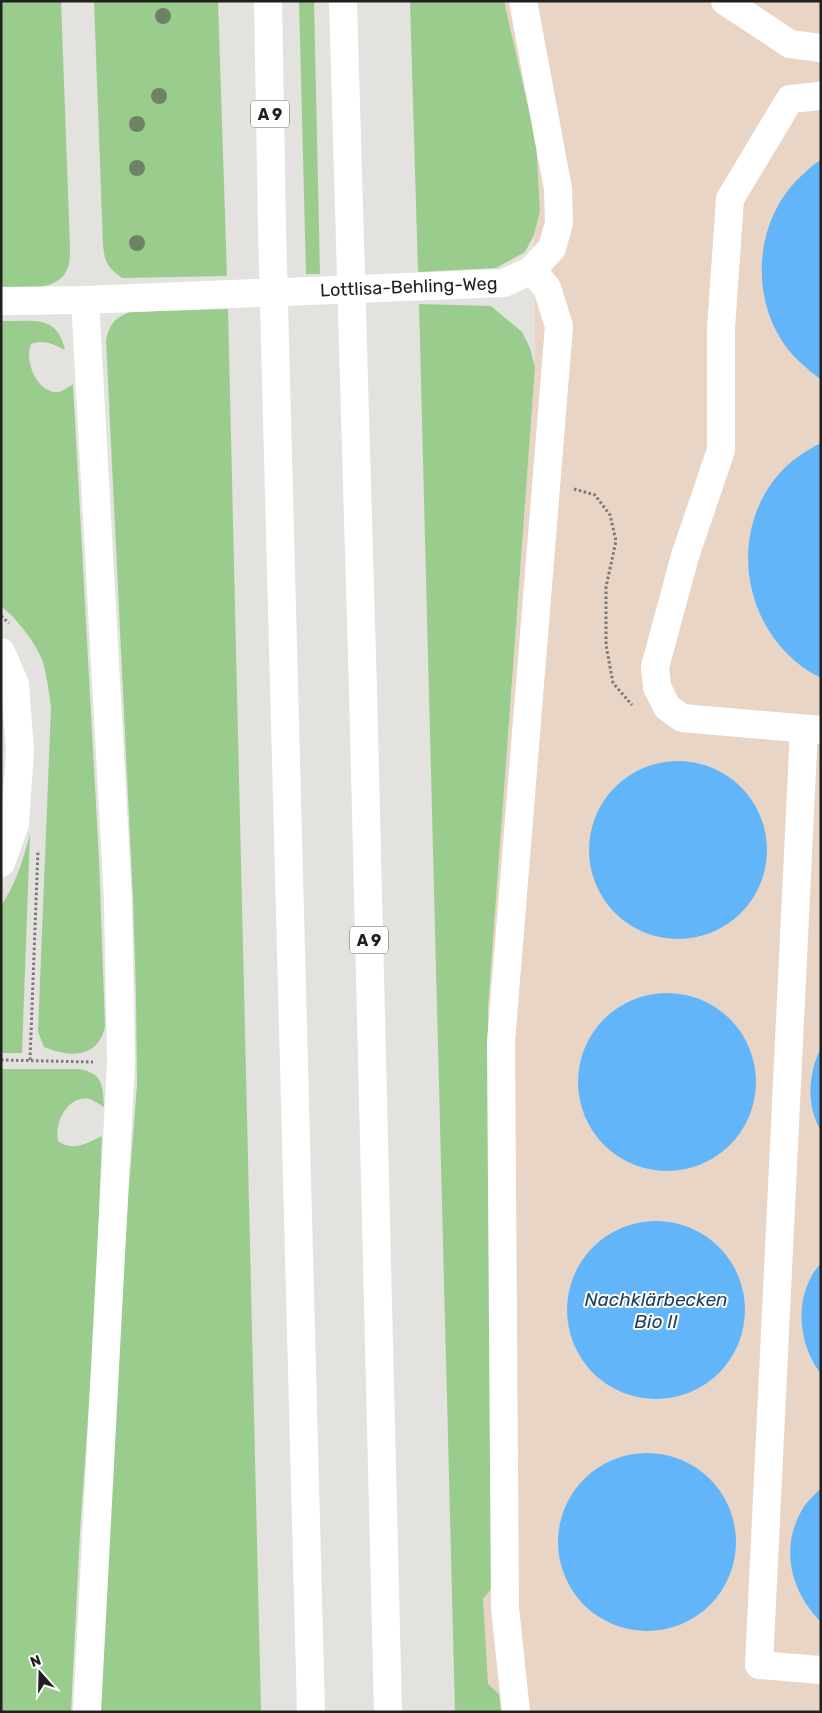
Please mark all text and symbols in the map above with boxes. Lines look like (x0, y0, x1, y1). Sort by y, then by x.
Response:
road number: A 9 (251, 100, 289, 128)
street label: Lottlisa-Behling-Weg (320, 272, 498, 301)
road number: A 9 (350, 926, 388, 954)
water label: Nachklärbecken Bio II (584, 1288, 728, 1333)
north arrow (15, 1648, 65, 1698)
text: N (28, 1652, 43, 1671)

